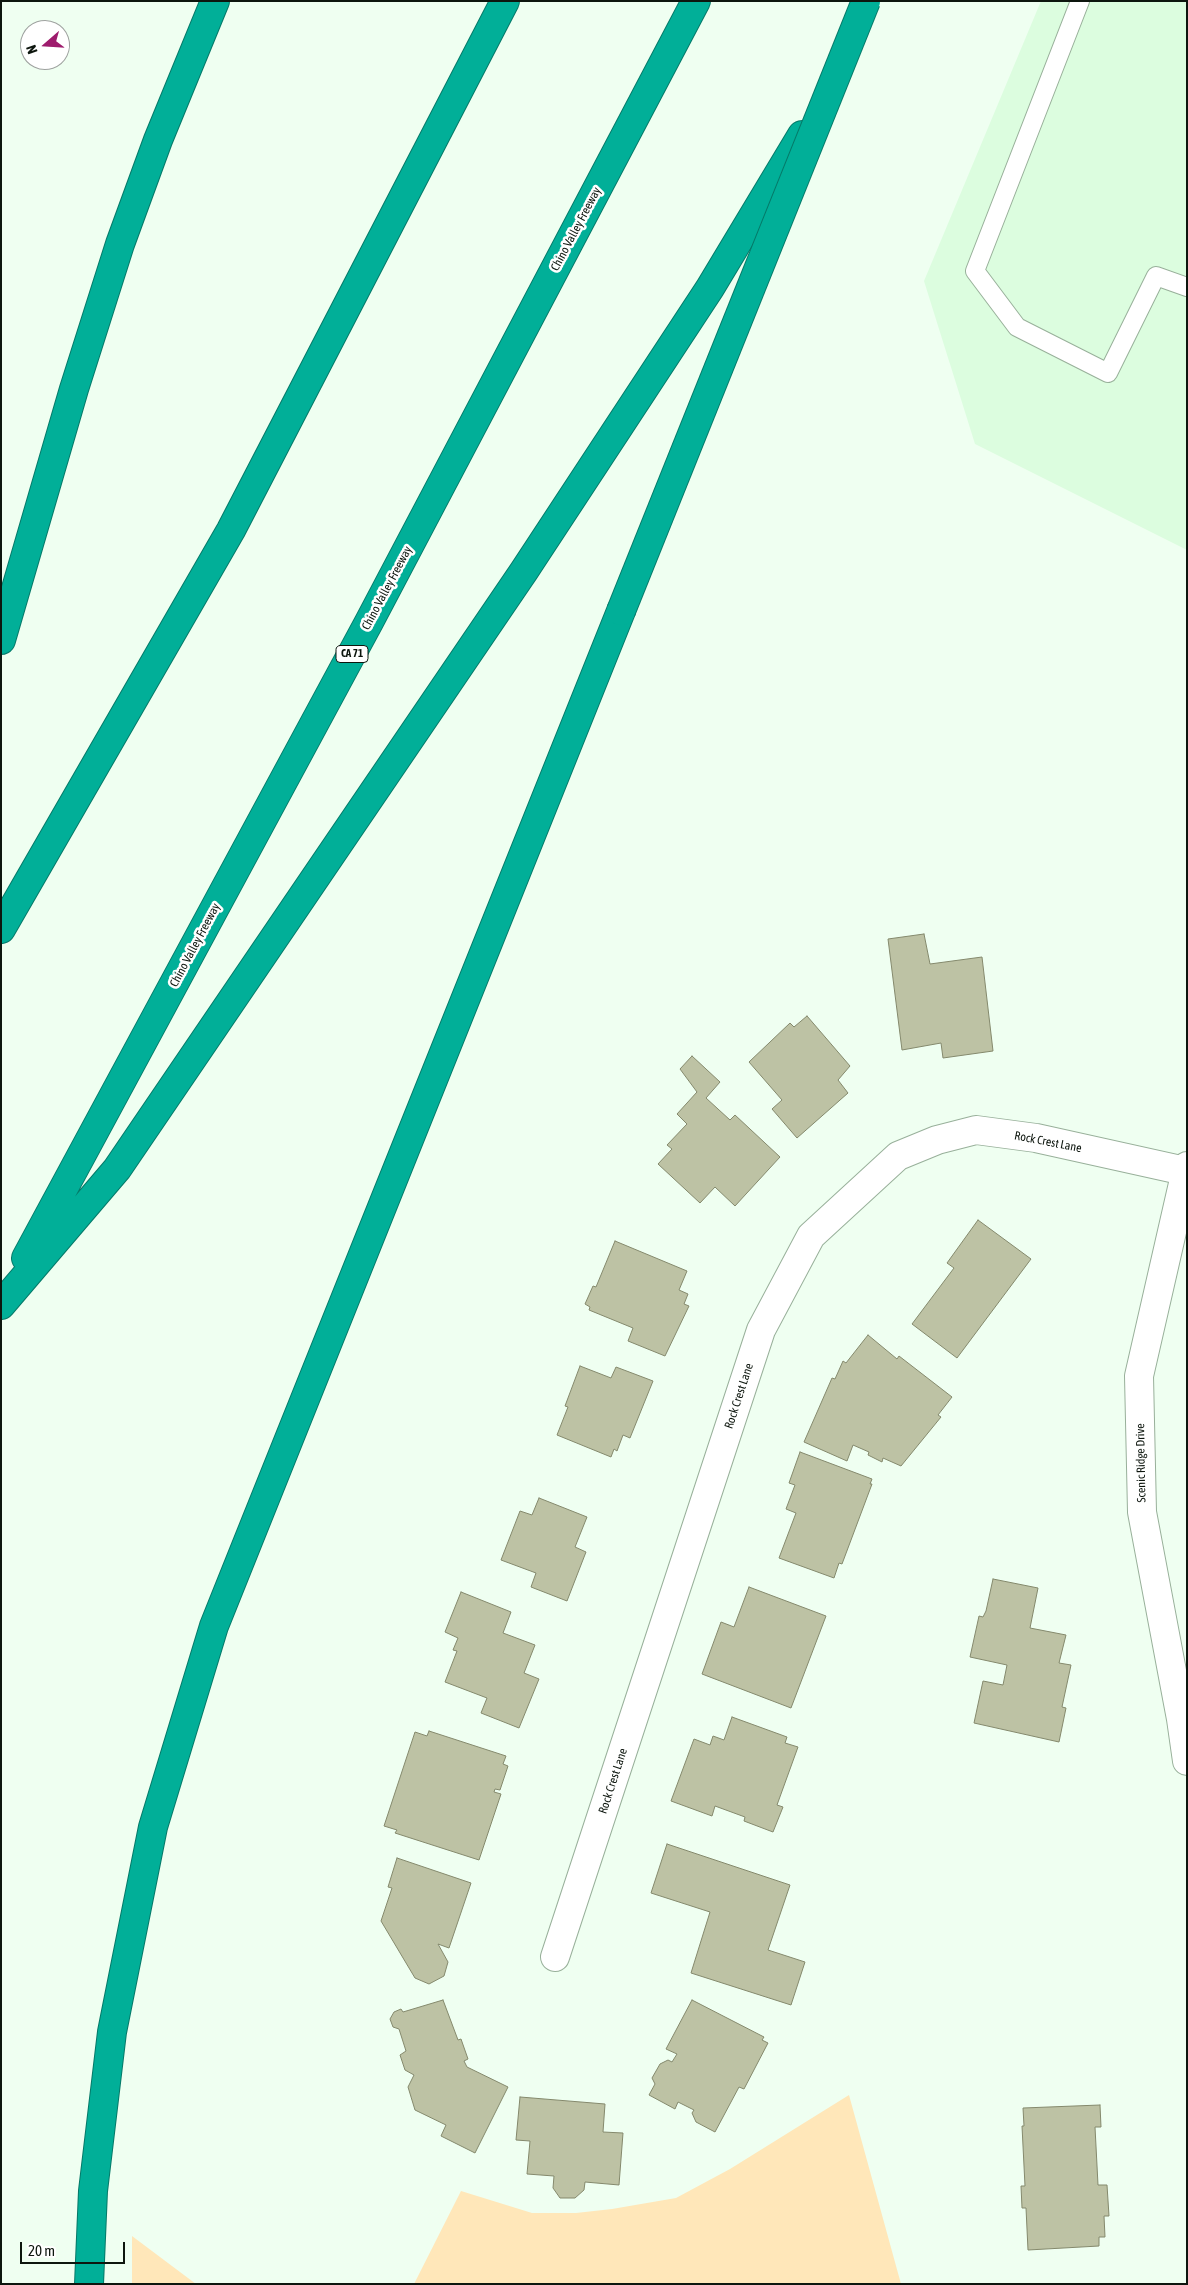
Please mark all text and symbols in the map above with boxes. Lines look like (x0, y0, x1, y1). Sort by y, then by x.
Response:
north arrow (20, 20, 70, 70)
text: N (23, 43, 41, 56)
street label: Chino Valley Freeway (548, 185, 604, 273)
street label: Chino Valley Freeway (359, 544, 415, 632)
road number: CA 71 (336, 646, 368, 662)
street label: Chino Valley Freeway (167, 901, 223, 989)
street label: Rock Crest Lane (1013, 1128, 1083, 1156)
street label: Rock Crest Lane (722, 1361, 756, 1431)
street label: Scenic Ridge Drive (1133, 1423, 1149, 1503)
street label: Rock Crest Lane (596, 1746, 630, 1816)
scale bar (22, 2232, 128, 2264)
text: 20 m (28, 2242, 55, 2259)

